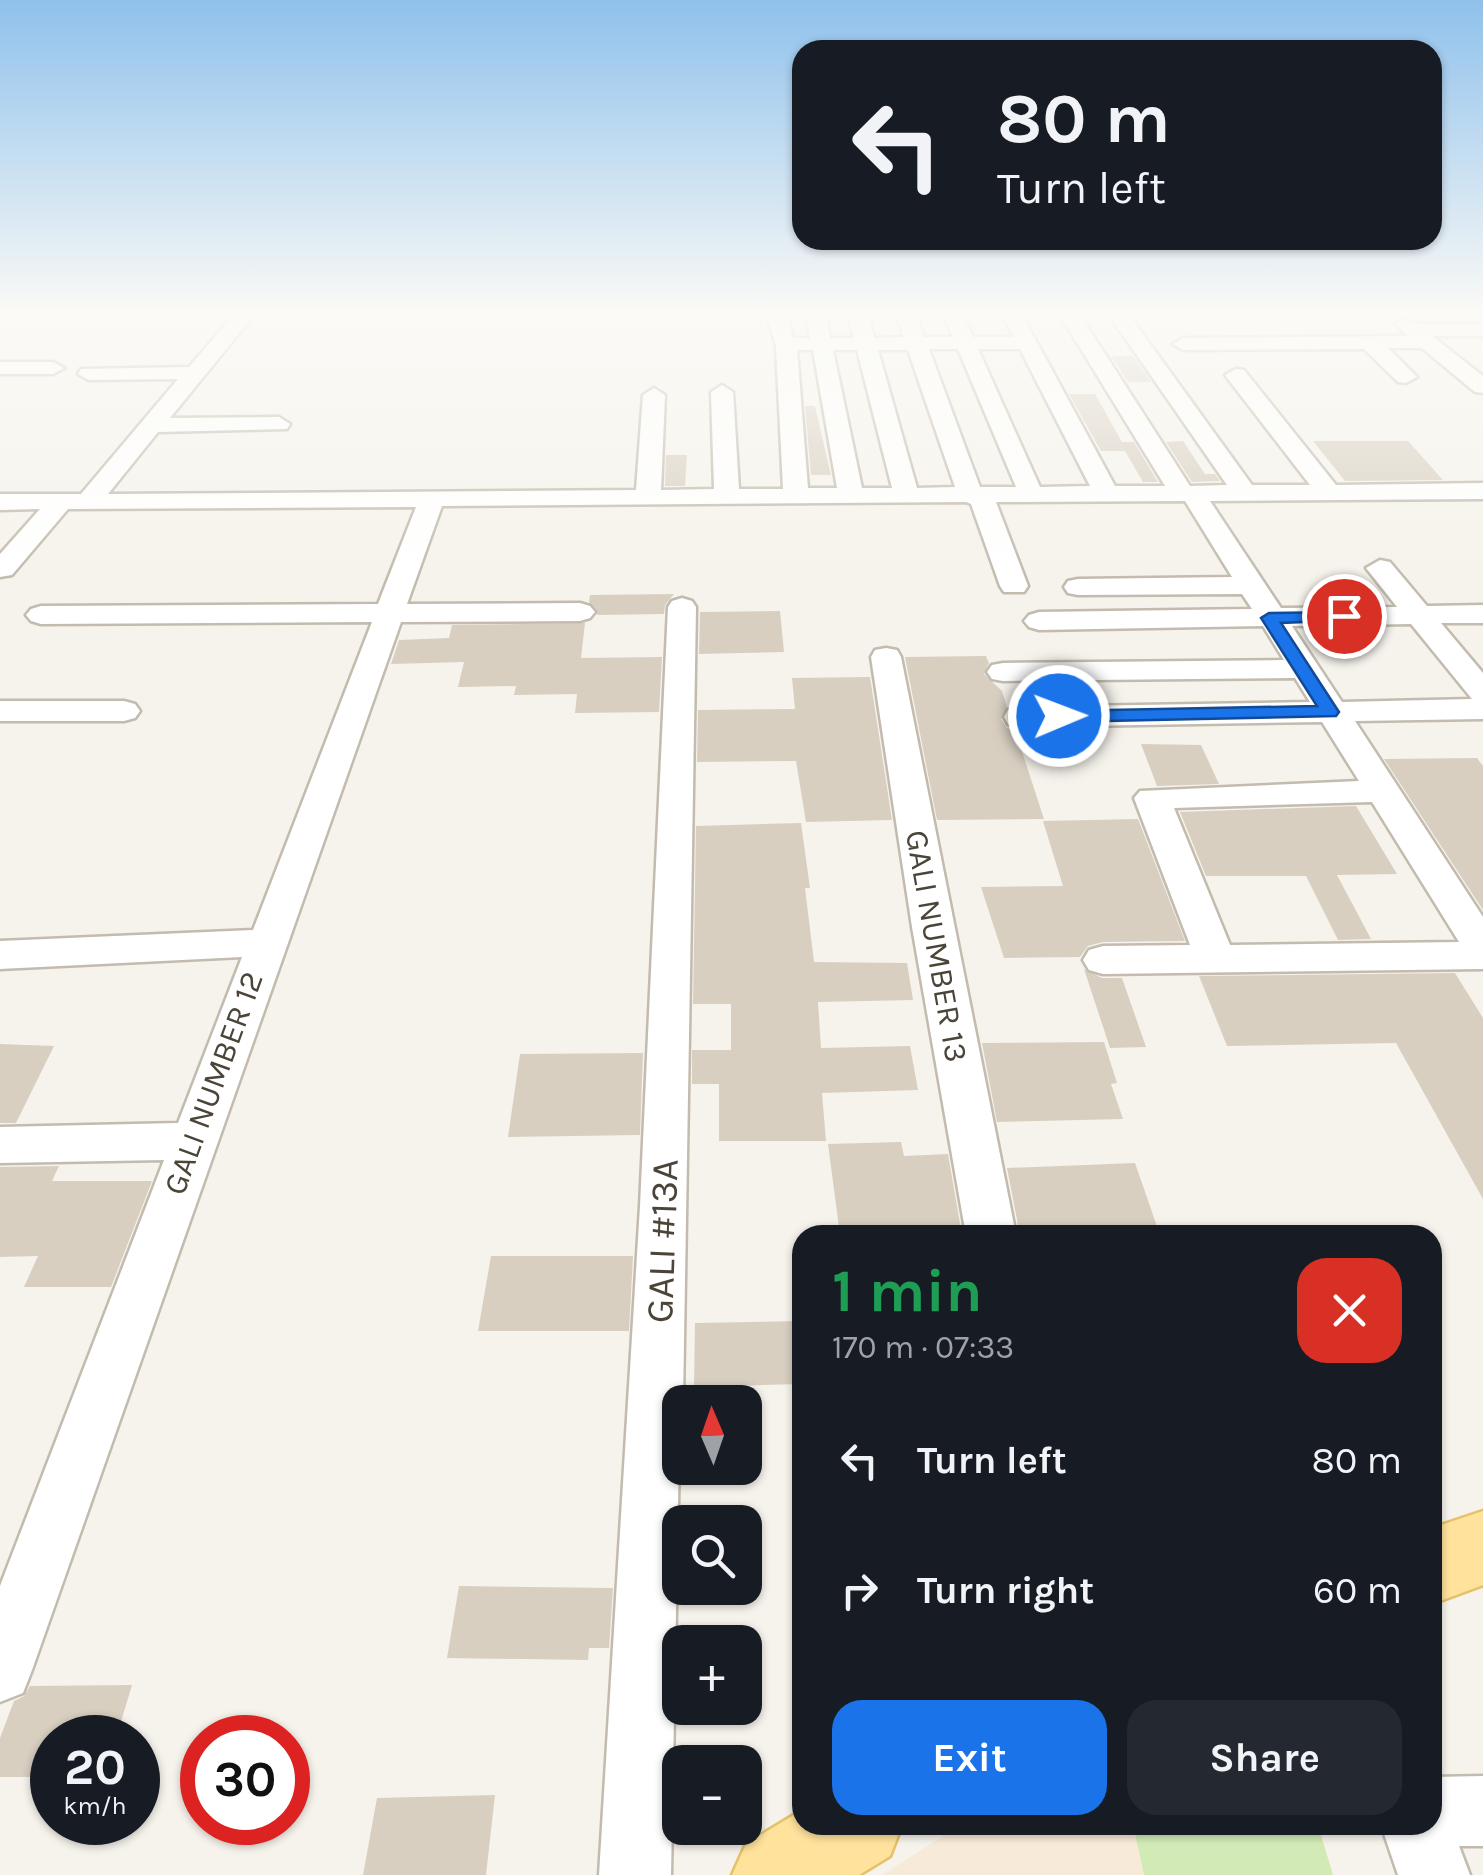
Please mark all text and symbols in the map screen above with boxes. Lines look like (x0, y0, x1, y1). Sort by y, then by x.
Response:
text: 80 m (997, 78, 1171, 160)
icon: left (832, 80, 962, 210)
text: Turn left (997, 162, 1166, 214)
pin (1302, 574, 1387, 659)
icon: arrive (1317, 589, 1372, 644)
position arrow (1007, 664, 1111, 768)
street label: GALI NUMBER 13 (898, 827, 975, 1065)
street label: GALI NUMBER 12 (156, 967, 271, 1200)
street label: GALI #13A (637, 1158, 688, 1324)
text: 1 min (832, 1256, 983, 1326)
button: close (1297, 1258, 1402, 1363)
text: 170 m · 07:33 (832, 1329, 1014, 1366)
north arrow (662, 1385, 762, 1485)
map controls (662, 1385, 762, 1845)
icon: left (832, 1433, 887, 1488)
text: Turn left (917, 1438, 1067, 1483)
text: 80 m (1312, 1438, 1402, 1483)
button: search (662, 1505, 762, 1605)
icon: right (832, 1563, 887, 1618)
text: Turn right (917, 1568, 1094, 1613)
text: 60 m (1313, 1568, 1402, 1613)
button: + (662, 1625, 762, 1725)
button: Exit (832, 1700, 1107, 1815)
button: Share (1127, 1700, 1402, 1815)
speed limit sign: 30 (180, 1715, 310, 1845)
text: 20 (64, 1738, 126, 1797)
button: − (662, 1745, 762, 1845)
text: km/h (63, 1791, 127, 1820)

